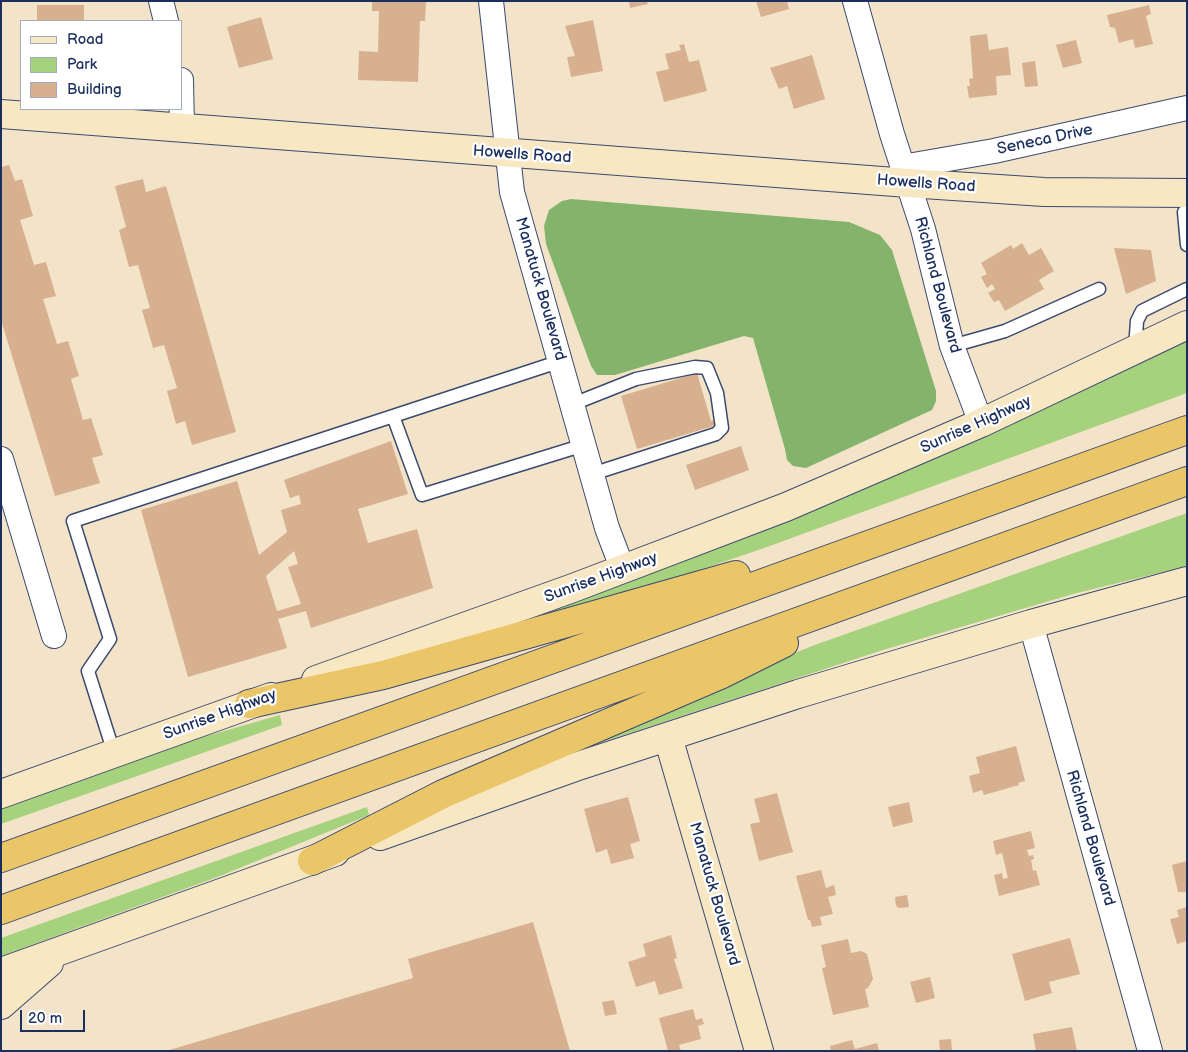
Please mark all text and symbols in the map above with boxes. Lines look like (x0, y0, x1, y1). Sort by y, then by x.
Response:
legend (20, 20, 182, 110)
text: Road (67, 30, 103, 49)
text: Park (67, 55, 97, 74)
text: Building (67, 80, 122, 99)
street label: Seneca Drive (995, 121, 1095, 159)
street label: Howells Road (472, 142, 572, 168)
street label: Howells Road (876, 171, 976, 197)
street label: Manatuck Boulevard (510, 215, 570, 363)
street label: Richland Boulevard (910, 215, 964, 355)
street label: Sunrise Highway (918, 392, 1034, 458)
street label: Sunrise Highway (542, 549, 660, 607)
street label: Sunrise Highway (161, 686, 279, 744)
street label: Richland Boulevard (1061, 768, 1119, 908)
street label: Manatuck Boulevard (684, 820, 744, 968)
scale bar (22, 1000, 88, 1032)
text: 20 m (28, 1009, 62, 1028)

